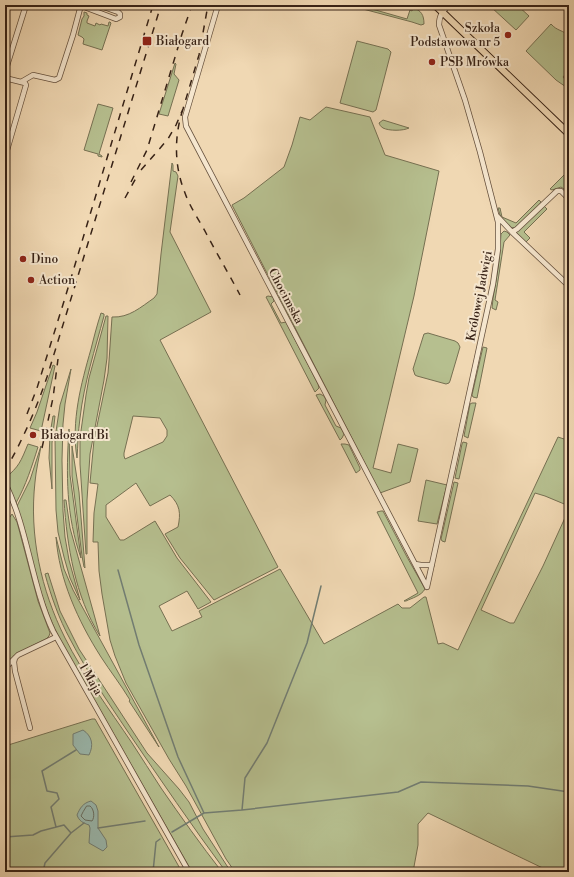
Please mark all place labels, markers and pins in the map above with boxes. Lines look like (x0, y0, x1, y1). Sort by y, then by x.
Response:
place label: Szkoła Podstawowa nr 5 (410, 21, 501, 50)
marker: Szkoła Podstawowa nr 5 (503, 30, 513, 40)
place label: Białogard (155, 34, 209, 49)
marker: Białogard (141, 35, 153, 47)
place label: PSB Mrówka (440, 55, 510, 70)
marker: PSB Mrówka (427, 57, 437, 67)
place label: Dino (31, 252, 58, 267)
marker: Dino (18, 254, 28, 264)
place label: Action (38, 273, 75, 288)
marker: Action (26, 275, 36, 285)
place label: Białogard Bi (40, 428, 109, 443)
marker: Białogard Bi (28, 430, 38, 440)

